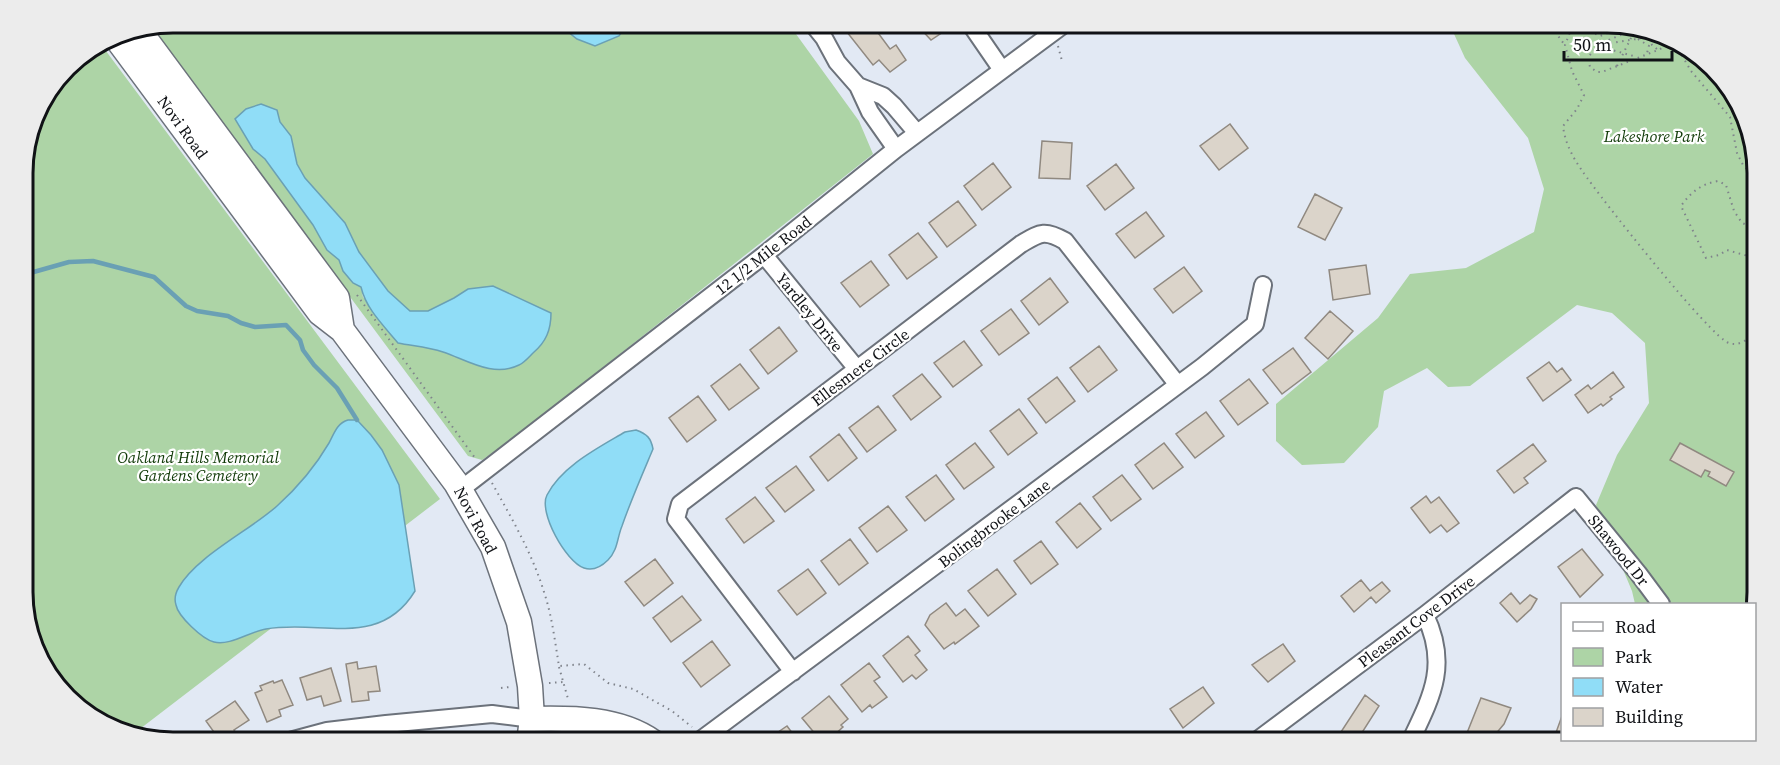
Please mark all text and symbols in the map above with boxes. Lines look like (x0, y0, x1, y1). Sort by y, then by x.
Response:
scale bar (1564, 24, 1672, 62)
text: 50 m (1573, 32, 1611, 57)
street label: Novi Road (153, 91, 213, 163)
park label: Lakeshore Park (1603, 125, 1705, 147)
street label: 12 1/2 Mile Road (710, 210, 816, 300)
street label: Yardley Drive (771, 268, 849, 356)
street label: Ellesmere Circle (806, 323, 914, 411)
park label: Oakland Hills Memorial Gardens Cemetery (117, 446, 279, 486)
street label: Bolingbrooke Lane (933, 474, 1055, 572)
street label: Novi Road (449, 483, 503, 557)
street label: Shawood Dr (1583, 510, 1655, 590)
street label: Pleasant Cove Drive (1353, 570, 1479, 672)
legend (1561, 603, 1756, 741)
text: Road (1615, 614, 1656, 639)
text: Park (1615, 644, 1652, 669)
text: Water (1615, 674, 1663, 699)
text: Building (1615, 704, 1683, 729)

